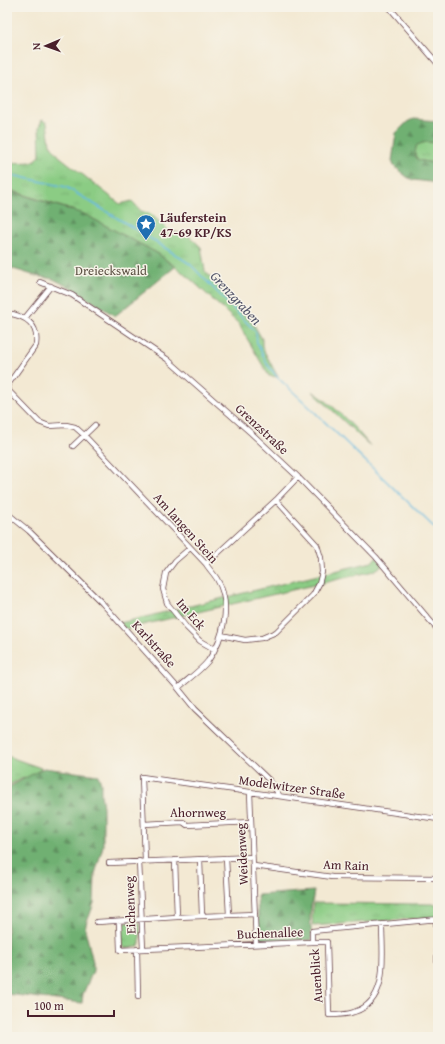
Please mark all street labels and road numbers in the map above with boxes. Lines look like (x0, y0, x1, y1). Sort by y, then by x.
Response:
street label: Grenzstraße (231, 399, 293, 459)
street label: Am langen Stein (149, 489, 223, 568)
street label: Im Eck (172, 594, 210, 634)
street label: Karlstraße (128, 616, 180, 672)
street label: Modelwitzer Straße (237, 770, 347, 804)
street label: Ahornweg (170, 803, 227, 822)
street label: Weidenweg (231, 822, 253, 886)
street label: Am Rain (323, 855, 370, 875)
street label: Eichenweg (119, 875, 141, 934)
street label: Buchenallee (237, 922, 303, 944)
street label: Auenblick (305, 948, 327, 1004)

